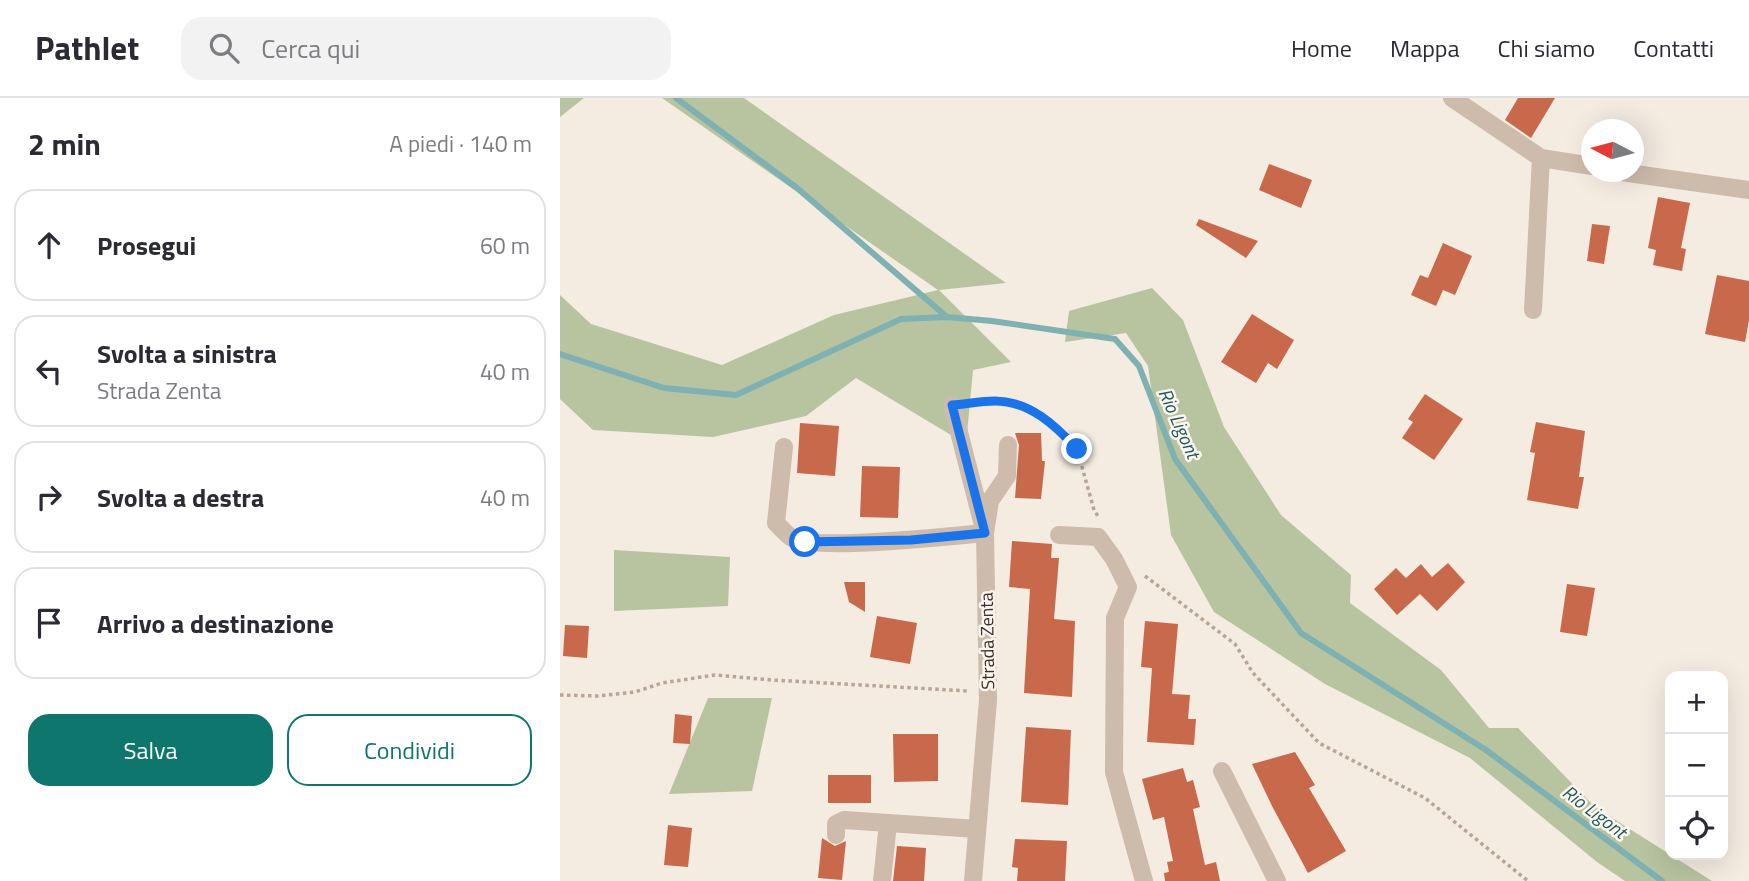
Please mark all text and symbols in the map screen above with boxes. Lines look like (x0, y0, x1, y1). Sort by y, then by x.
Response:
search box (181, 17, 671, 80)
text: Pathlet (35, 23, 139, 73)
icon: search (205, 29, 243, 67)
text: Cerca qui (261, 29, 360, 68)
text: Home (1291, 30, 1352, 66)
text: Mappa (1390, 30, 1459, 66)
text: Chi siamo (1497, 30, 1595, 66)
text: Contatti (1633, 30, 1714, 66)
north arrow (1581, 119, 1644, 182)
text: 2 min (28, 121, 101, 167)
text: A piedi · 140 m (389, 126, 532, 161)
icon: ahead (30, 226, 68, 264)
text: Prosegui (97, 226, 196, 265)
text: 60 m (480, 228, 530, 263)
text: Svolta a sinistra (97, 334, 277, 373)
icon: left (30, 352, 68, 390)
text: 40 m (480, 354, 530, 389)
text: Strada Zenta (97, 373, 221, 408)
water label: Rio Ligont (1152, 383, 1209, 465)
route end (1061, 433, 1092, 464)
icon: right (30, 478, 68, 516)
text: Svolta a destra (97, 478, 264, 517)
text: 40 m (480, 480, 530, 515)
route start (789, 526, 820, 557)
street label: Strada Zenta (973, 592, 1001, 690)
icon: arrive (30, 604, 68, 642)
text: Arrivo a destinazione (97, 604, 334, 643)
map controls (1665, 671, 1728, 860)
button: + (1665, 671, 1728, 734)
button: Salva (28, 714, 273, 786)
button: Condividi (287, 714, 532, 786)
button: − (1665, 734, 1728, 797)
water label: Rio Ligont (1557, 777, 1635, 846)
button: locate (1665, 797, 1728, 860)

